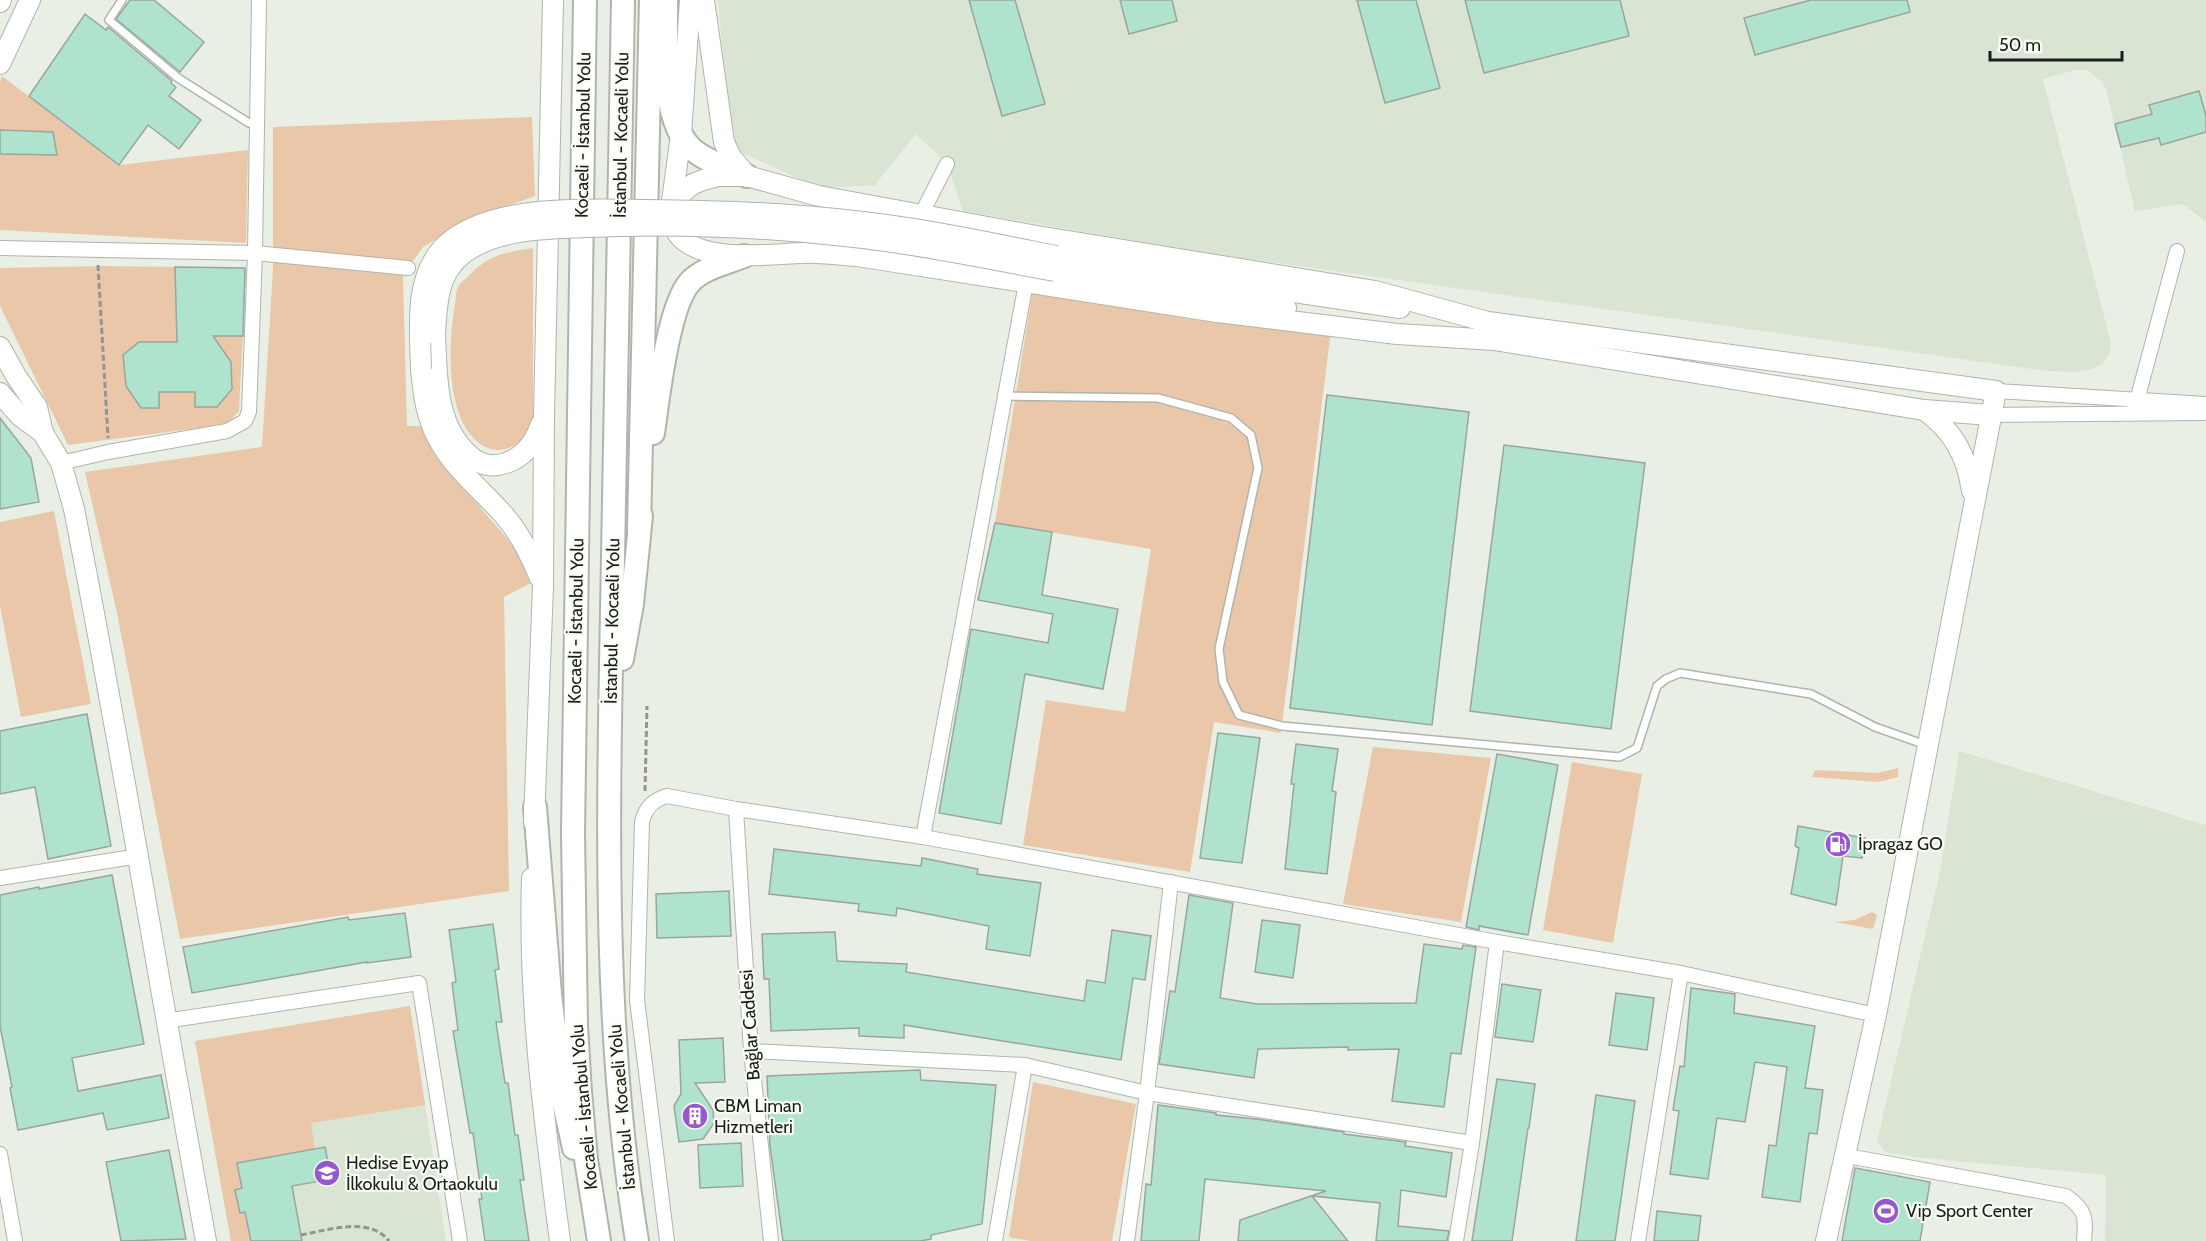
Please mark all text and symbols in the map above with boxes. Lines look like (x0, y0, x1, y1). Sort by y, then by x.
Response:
scale bar (1990, 24, 2122, 62)
text: 50 m (1999, 34, 2041, 56)
street label: Kocaeli - İstanbul Yolu (571, 52, 595, 218)
street label: İstanbul - Kocaeli Yolu (609, 52, 633, 218)
street label: Kocaeli - İstanbul Yolu (564, 538, 588, 704)
street label: İstanbul - Kocaeli Yolu (600, 538, 624, 704)
fuel station icon: İpragaz GO (1823, 829, 1853, 859)
place label: İpragaz GO (1858, 833, 1943, 855)
street label: Bağlar Caddesi (735, 969, 765, 1081)
street label: Kocaeli - İstanbul Yolu (566, 1023, 602, 1191)
street label: İstanbul - Kocaeli Yolu (604, 1023, 640, 1191)
place label: CBM Liman Hizmetleri (714, 1095, 802, 1138)
building icon: CBM Liman Hizmetleri (680, 1101, 710, 1131)
place label: Hedise Evyap İlkokulu & Ortaokulu (346, 1152, 498, 1195)
school or university icon: Hedise Evyap İlkokulu & Ortaokulu (312, 1158, 342, 1188)
sports icon: Vip Sport Center (1871, 1196, 1901, 1226)
place label: Vip Sport Center (1906, 1200, 2033, 1222)

